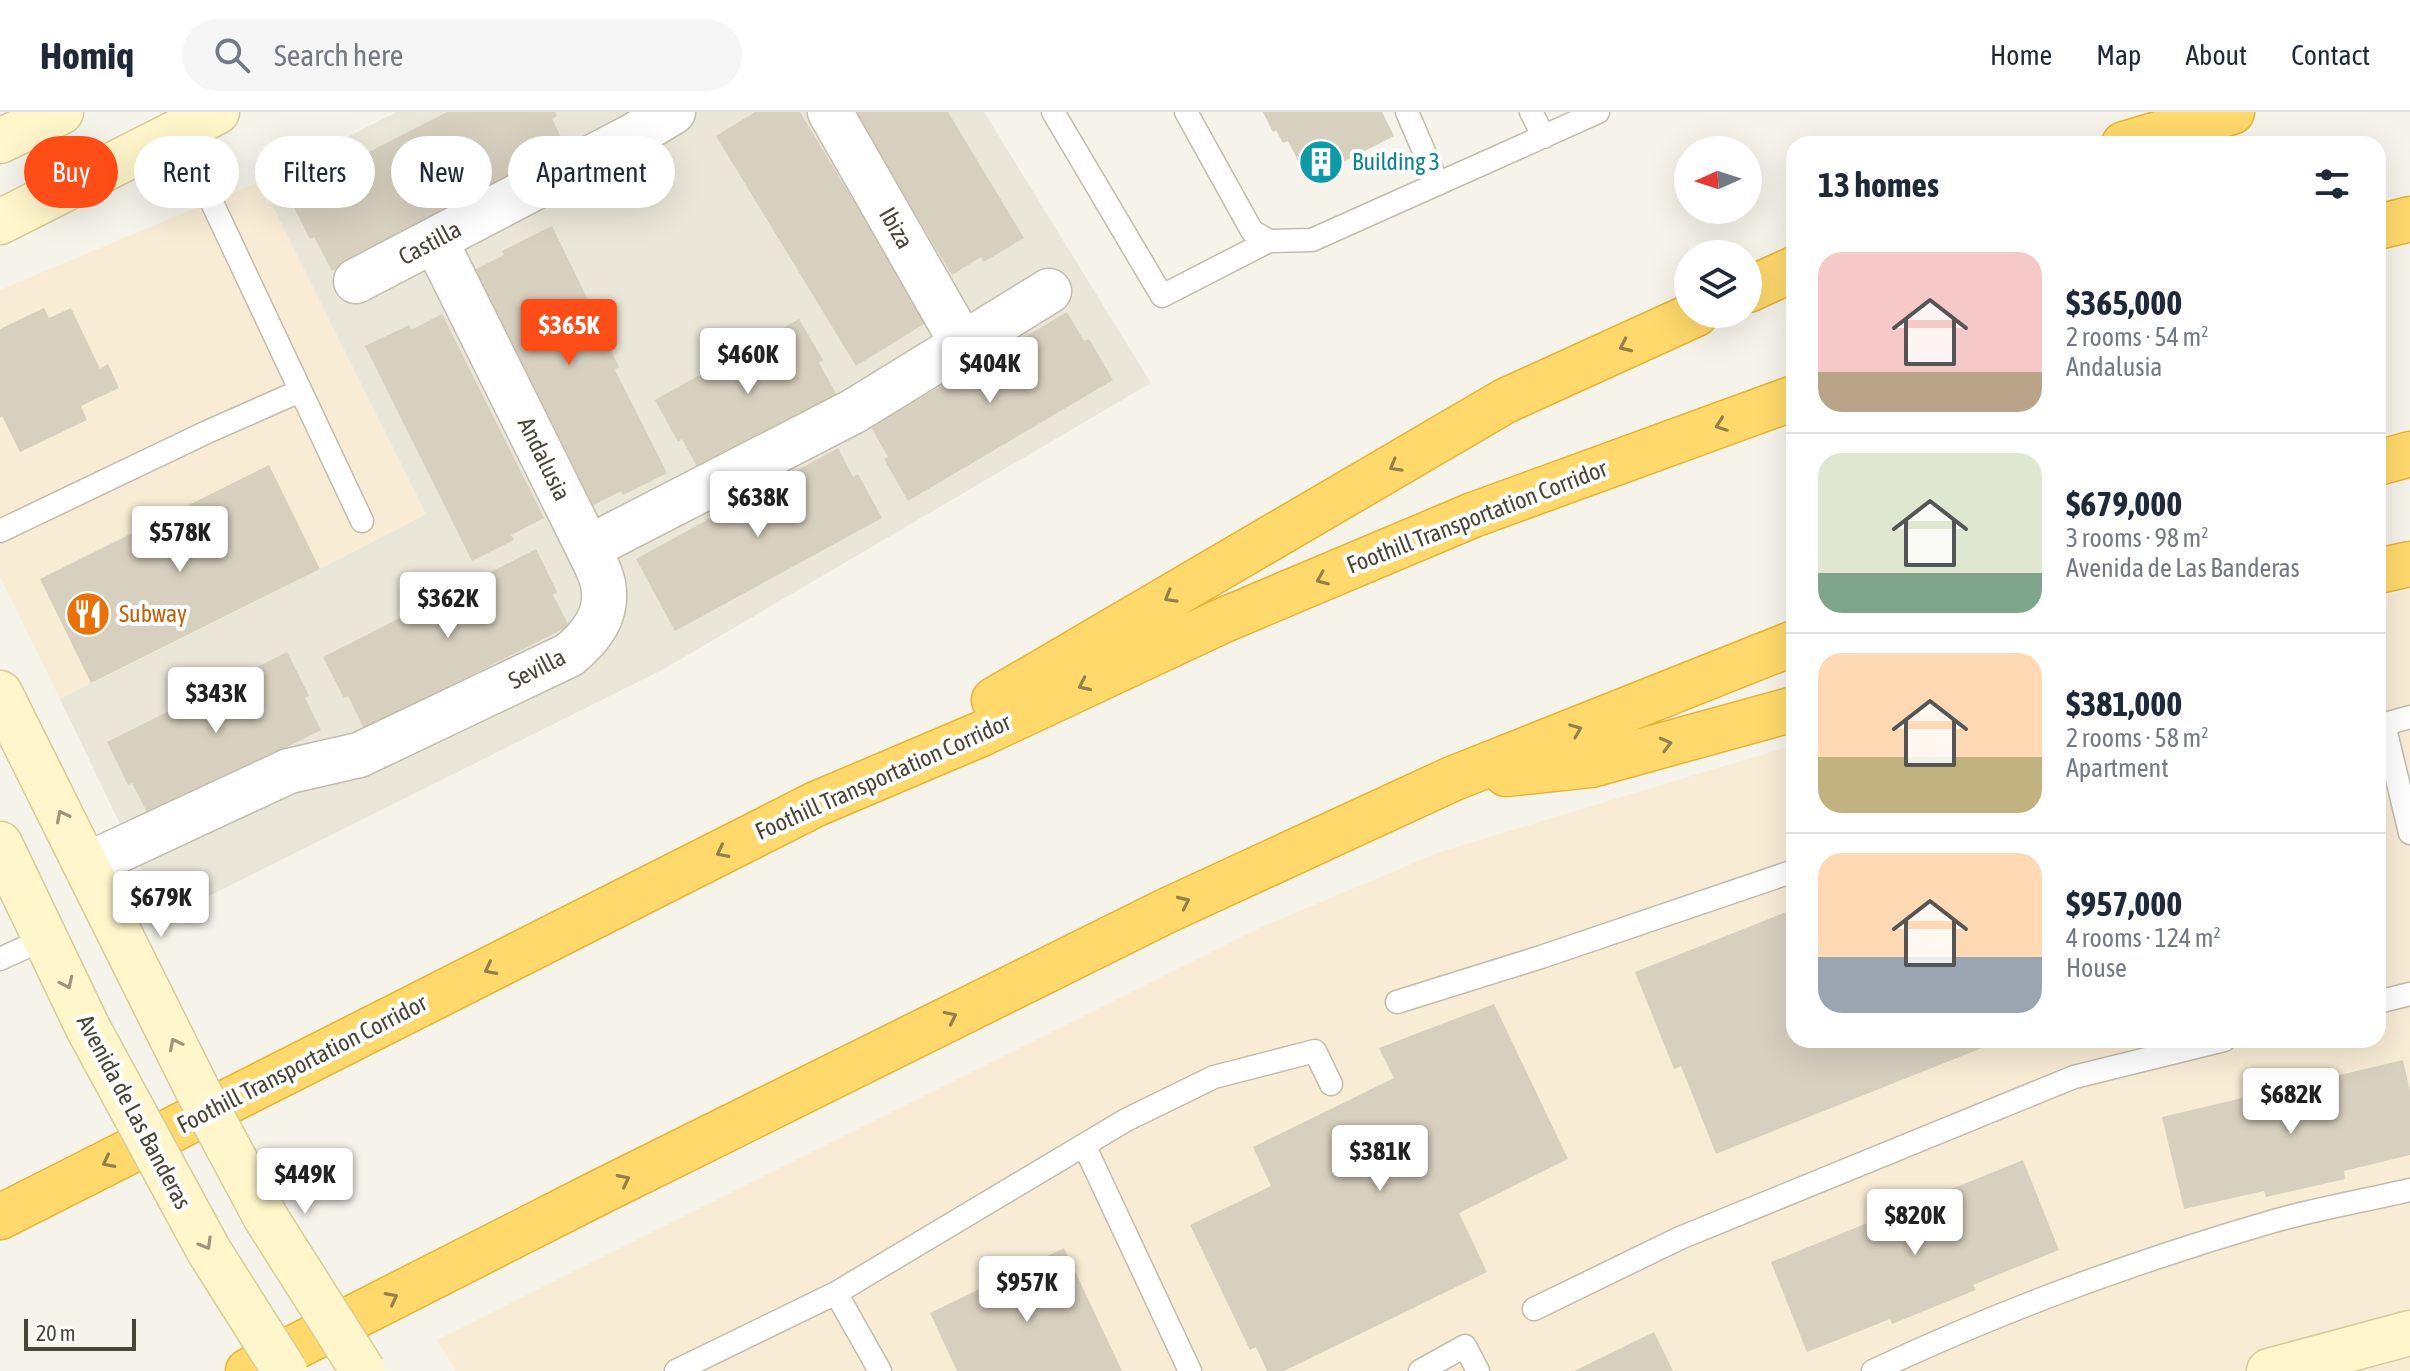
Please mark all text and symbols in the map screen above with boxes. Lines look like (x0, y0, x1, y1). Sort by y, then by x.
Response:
search box (182, 19, 742, 91)
icon: search (210, 33, 254, 77)
text: Homiq (40, 34, 134, 77)
text: Search here (274, 38, 403, 72)
text: Home (1990, 39, 2052, 71)
text: Map (2096, 39, 2141, 71)
text: About (2185, 39, 2247, 71)
text: Contact (2291, 39, 2370, 71)
chip: Buy (24, 136, 118, 208)
chip: Rent (134, 136, 239, 208)
chip: Filters (255, 136, 375, 208)
chip: New (391, 136, 492, 208)
chip: Apartment (508, 136, 675, 208)
north arrow (1674, 136, 1762, 224)
map controls (1674, 136, 1762, 328)
building icon: Building 3 (1297, 138, 1345, 186)
place label: Building 3 (1352, 148, 1440, 175)
icon: filters (2310, 162, 2354, 206)
text: 13 homes (1818, 165, 1939, 204)
street label: Ibiza (874, 202, 919, 253)
street label: Castilla (394, 215, 466, 270)
button: layers (1674, 240, 1762, 328)
text: $365,000 (2066, 283, 2182, 322)
icon: home (1882, 284, 1978, 380)
pin: $365K (513, 299, 625, 367)
text: $365K (539, 310, 599, 340)
text: 2 rooms · 54 m² (2066, 322, 2208, 352)
pin: $460K (692, 328, 804, 396)
pin: $404K (934, 337, 1046, 405)
one-way arrow (1619, 337, 1634, 353)
text: $460K (718, 339, 778, 369)
text: $404K (960, 348, 1020, 378)
text: Andalusia (2066, 352, 2162, 382)
street label: Andalusia (513, 413, 576, 505)
one-way arrow (1715, 415, 1729, 431)
street label: Foothill Transportation Corridor (1343, 454, 1612, 579)
one-way arrow (1389, 456, 1404, 472)
pin: $638K (702, 471, 814, 539)
text: $638K (728, 482, 788, 512)
text: $679,000 (2066, 484, 2182, 523)
icon: home (1882, 485, 1978, 581)
pin: $578K (124, 506, 236, 574)
text: $578K (150, 517, 210, 547)
text: 3 rooms · 98 m² (2066, 523, 2208, 553)
text: Avenida de Las Banderas (2066, 553, 2300, 583)
one-way arrow (1315, 569, 1330, 585)
pin: $362K (392, 572, 504, 640)
text: $362K (418, 583, 478, 613)
one-way arrow (1164, 587, 1179, 603)
restaurant icon: Subway (64, 590, 112, 638)
place label: Subway (119, 600, 187, 627)
street label: Sevilla (504, 643, 570, 694)
pin: $343K (160, 667, 272, 735)
one-way arrow (1078, 675, 1093, 691)
text: $343K (186, 678, 246, 708)
text: $381,000 (2066, 684, 2182, 723)
icon: home (1882, 685, 1978, 781)
street label: Foothill Transportation Corridor (751, 708, 1015, 845)
one-way arrow (1569, 723, 1583, 739)
text: 2 rooms · 58 m² (2066, 723, 2208, 753)
one-way arrow (1659, 737, 1673, 754)
text: Apartment (2066, 753, 2169, 783)
one-way arrow (56, 810, 72, 825)
one-way arrow (715, 842, 730, 857)
pin: $679K (105, 871, 217, 939)
text: $679K (131, 882, 191, 912)
text: $957,000 (2066, 884, 2182, 923)
icon: home (1882, 885, 1978, 981)
one-way arrow (1176, 896, 1190, 912)
text: 4 rooms · 124 m² (2066, 923, 2221, 953)
text: House (2066, 953, 2127, 983)
one-way arrow (483, 959, 498, 975)
one-way arrow (57, 975, 73, 989)
street label: Foothill Transportation Corridor (172, 988, 432, 1138)
street label: Avenida de Las Banderas (72, 1010, 197, 1213)
one-way arrow (942, 1011, 957, 1027)
one-way arrow (169, 1038, 184, 1053)
pin: $682K (2235, 1068, 2347, 1136)
text: $682K (2261, 1079, 2321, 1109)
pin: $381K (1324, 1125, 1436, 1193)
text: $381K (1350, 1136, 1410, 1166)
pin: $449K (249, 1148, 361, 1216)
one-way arrow (101, 1153, 116, 1168)
text: $449K (275, 1159, 335, 1189)
one-way arrow (616, 1174, 631, 1189)
pin: $820K (1859, 1189, 1971, 1257)
text: $820K (1885, 1200, 1945, 1230)
one-way arrow (196, 1235, 212, 1250)
pin: $957K (971, 1256, 1083, 1324)
text: $957K (997, 1267, 1057, 1297)
one-way arrow (384, 1292, 399, 1307)
scale bar (24, 1315, 136, 1351)
text: 20 m (36, 1320, 76, 1346)

